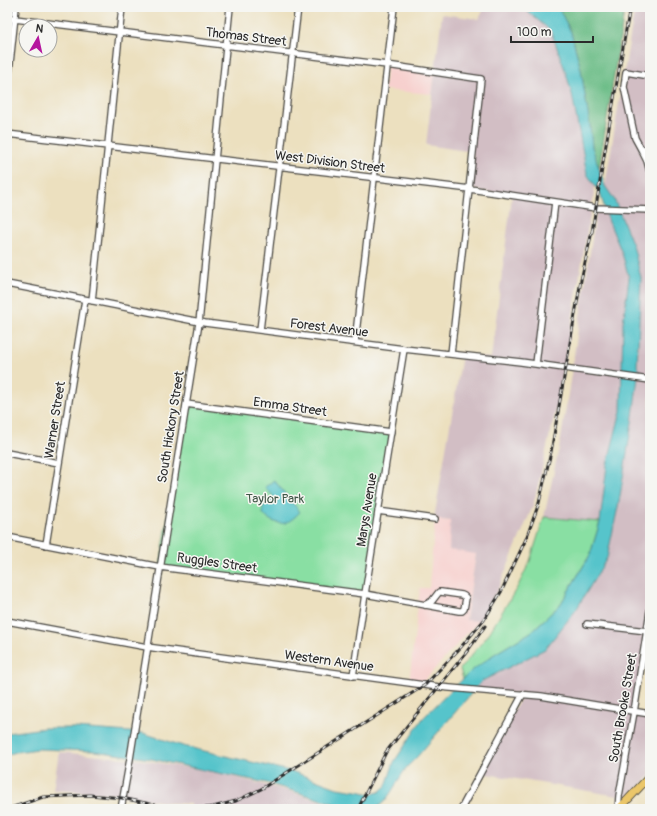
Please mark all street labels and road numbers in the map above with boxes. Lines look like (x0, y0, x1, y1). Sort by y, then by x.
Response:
street label: Thomas Street (205, 24, 288, 50)
street label: West Division Street (274, 147, 387, 177)
street label: Forest Avenue (289, 315, 370, 341)
street label: South Hickory Street (154, 369, 188, 484)
street label: Warner Street (41, 379, 69, 460)
street label: Emma Street (252, 394, 328, 420)
street label: Marys Avenue (353, 472, 381, 548)
street label: Ruggles Street (176, 549, 259, 577)
street label: Western Avenue (283, 647, 375, 675)
street label: South Brooke Street (605, 651, 641, 764)

